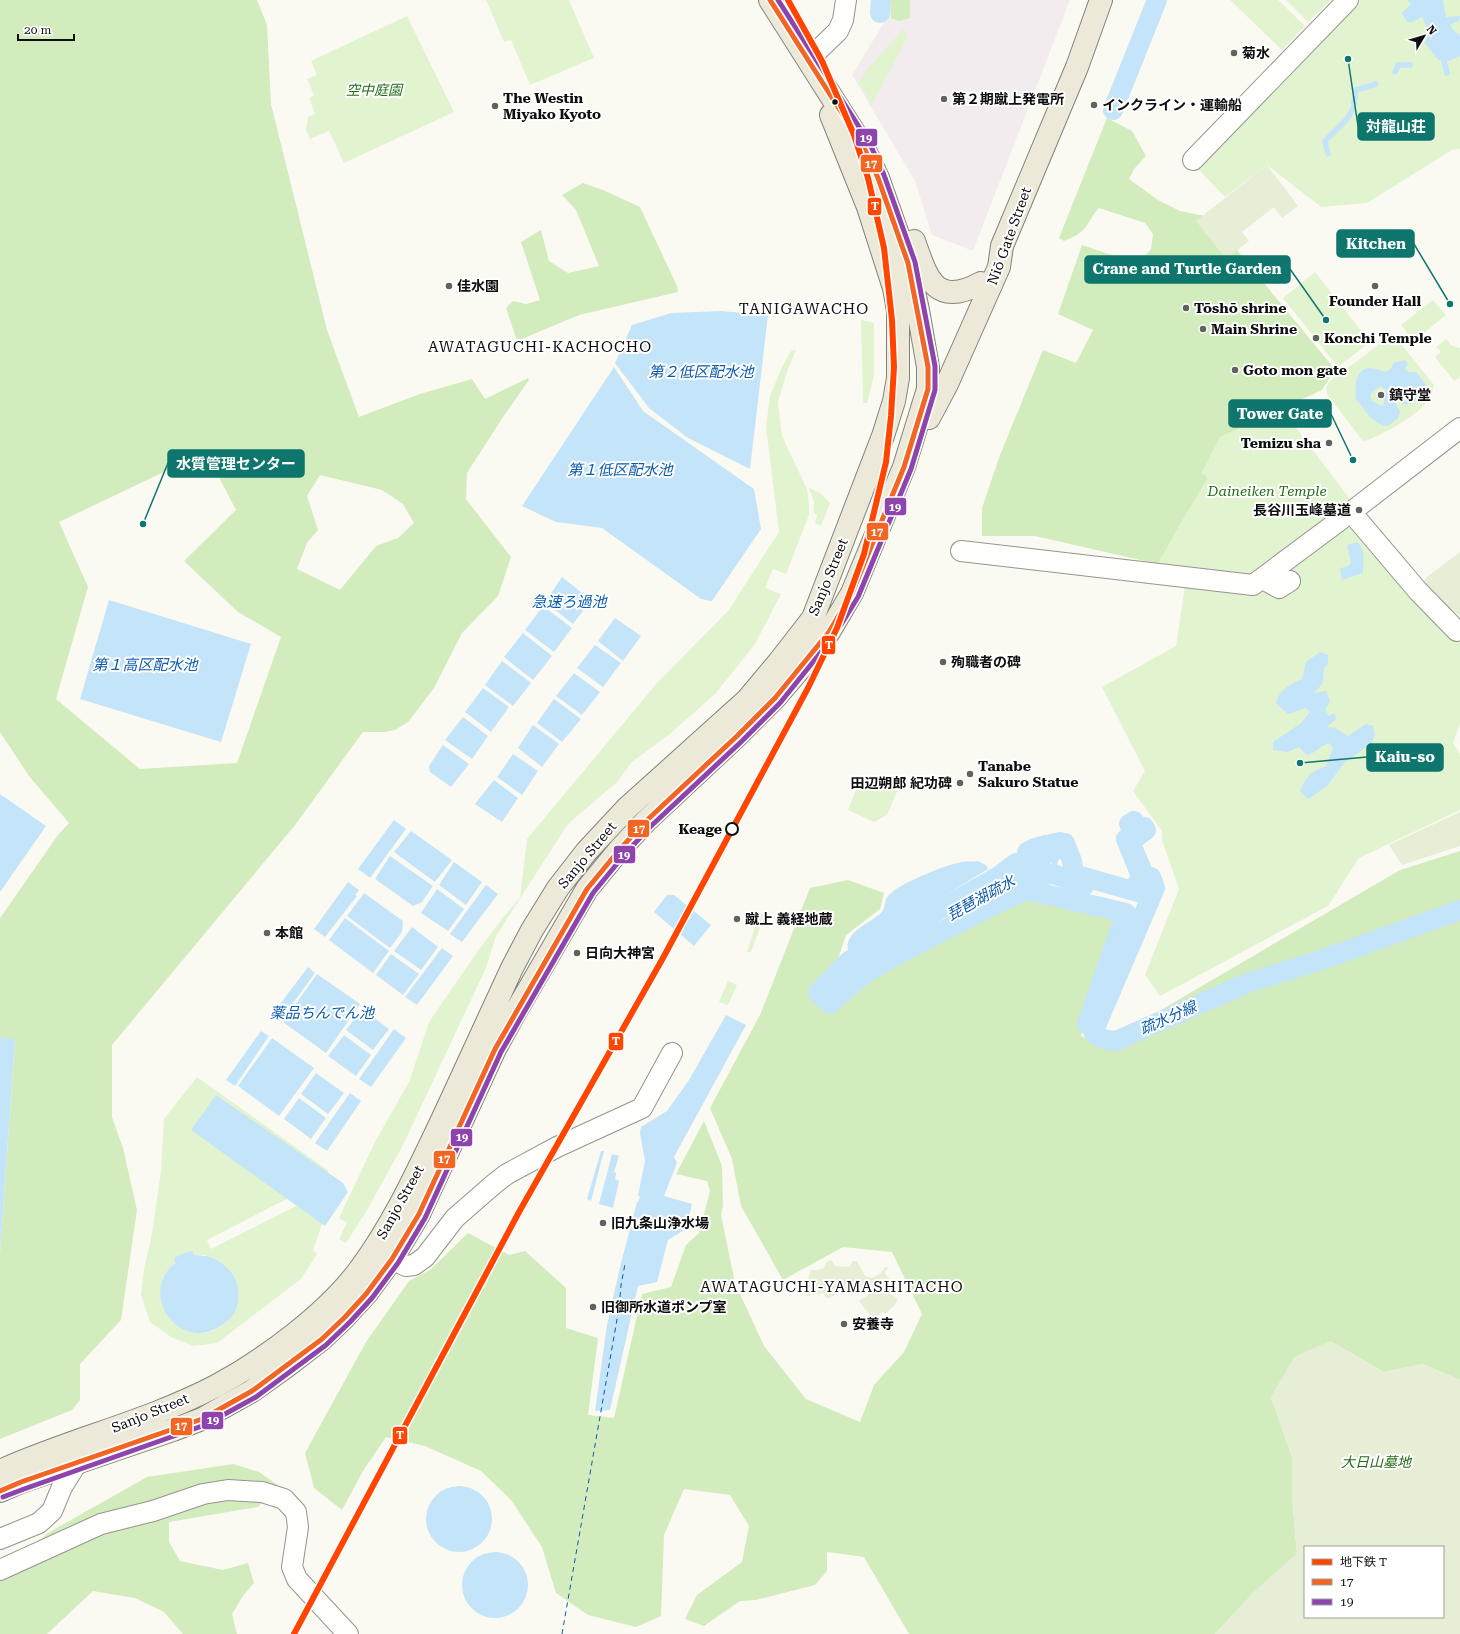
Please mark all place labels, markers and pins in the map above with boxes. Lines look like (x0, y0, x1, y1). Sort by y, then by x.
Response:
place label: 菊水 (1242, 45, 1270, 61)
marker: 菊水 (1229, 48, 1239, 58)
place label: The Westin Miyako Kyoto (503, 90, 601, 122)
place label: 第２期蹴上発電所 (952, 91, 1064, 107)
marker: 第２期蹴上発電所 (939, 94, 949, 104)
unlabelled marker (830, 97, 840, 107)
place label: インクライン・運輸船 (1102, 97, 1242, 113)
marker: インクライン・運輸船 (1089, 100, 1099, 110)
marker: The Westin Miyako Kyoto (490, 101, 500, 111)
callout: 対龍山荘 (1358, 113, 1434, 140)
callout: Kitchen (1337, 230, 1414, 257)
callout: Crane and Turtle Garden (1085, 256, 1290, 283)
place label: 佳水園 (457, 278, 499, 294)
marker: 佳水園 (444, 281, 454, 291)
marker: Founder Hall (1370, 281, 1380, 291)
place label: Founder Hall (1329, 293, 1421, 309)
place label: Tōshō shrine (1194, 300, 1286, 316)
marker: Tōshō shrine (1181, 303, 1191, 313)
place label: Main Shrine (1211, 321, 1297, 337)
marker: Main Shrine (1198, 324, 1208, 334)
place label: Konchi Temple (1324, 330, 1432, 346)
marker: Konchi Temple (1311, 333, 1321, 343)
place label: Goto mon gate (1243, 362, 1347, 378)
marker: Goto mon gate (1230, 365, 1240, 375)
place label: 鎮守堂 (1389, 387, 1431, 403)
marker: 鎮守堂 (1376, 390, 1386, 400)
callout: Tower Gate (1229, 400, 1331, 427)
place label: Temizu sha (1241, 435, 1322, 451)
marker: Temizu sha (1324, 438, 1334, 448)
callout: 水質管理センター (168, 450, 304, 477)
place label: 長谷川玉峰墓道 (1253, 502, 1351, 518)
marker: 長谷川玉峰墓道 (1354, 505, 1364, 515)
place label: 殉職者の碑 (951, 654, 1021, 670)
marker: 殉職者の碑 (938, 657, 948, 667)
callout: Kaiu-so (1367, 744, 1443, 771)
place label: Tanabe Sakuro Statue (978, 758, 1079, 790)
marker: Tanabe Sakuro Statue (965, 769, 975, 779)
place label: 田辺朔郎 紀功碑 (850, 775, 952, 791)
marker: 田辺朔郎 紀功碑 (955, 778, 965, 788)
place label: Keage (678, 821, 722, 837)
marker: Keage (725, 822, 739, 836)
place label: 蹴上 義経地蔵 (745, 911, 833, 927)
marker: 蹴上 義経地蔵 (732, 914, 742, 924)
place label: 本館 (275, 925, 303, 941)
marker: 本館 (262, 928, 272, 938)
place label: 日向大神宮 (585, 945, 655, 961)
marker: 日向大神宮 (572, 948, 582, 958)
place label: 旧九条山浄水場 (611, 1215, 709, 1231)
marker: 旧九条山浄水場 (598, 1218, 608, 1228)
place label: 旧御所水道ポンプ室 (601, 1299, 727, 1315)
marker: 旧御所水道ポンプ室 (588, 1302, 598, 1312)
place label: 安養寺 (852, 1316, 894, 1332)
marker: 安養寺 (839, 1319, 849, 1329)

